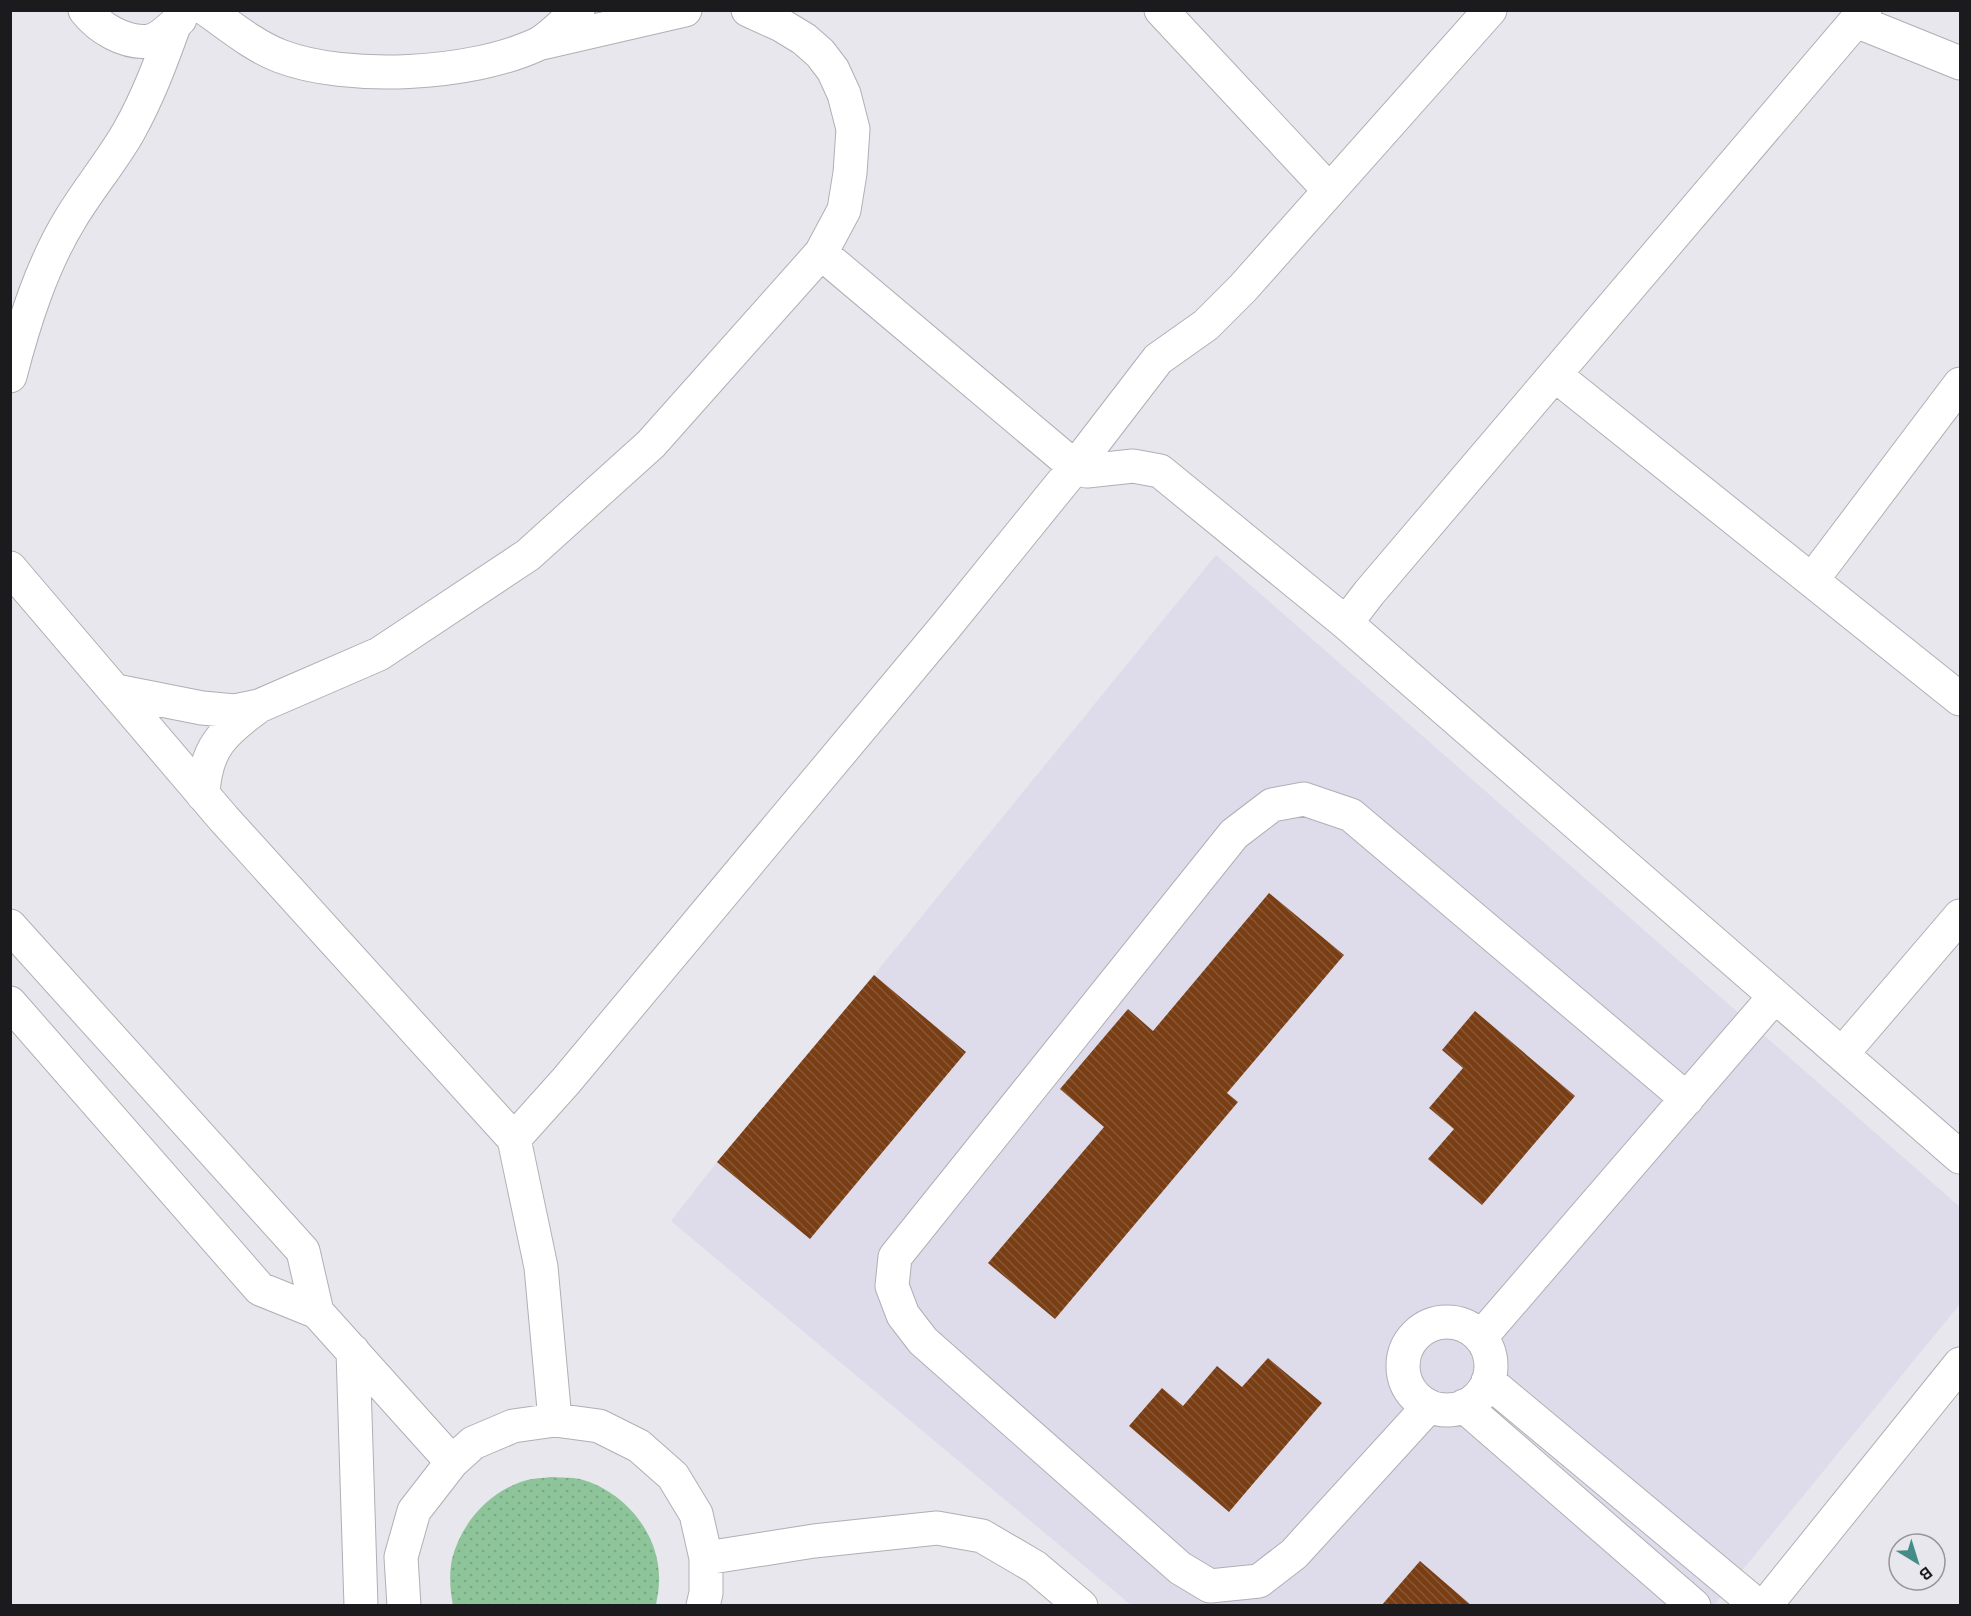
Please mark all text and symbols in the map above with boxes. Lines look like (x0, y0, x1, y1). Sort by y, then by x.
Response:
north arrow (1887, 1532, 1947, 1592)
text: B (1916, 1563, 1936, 1584)

